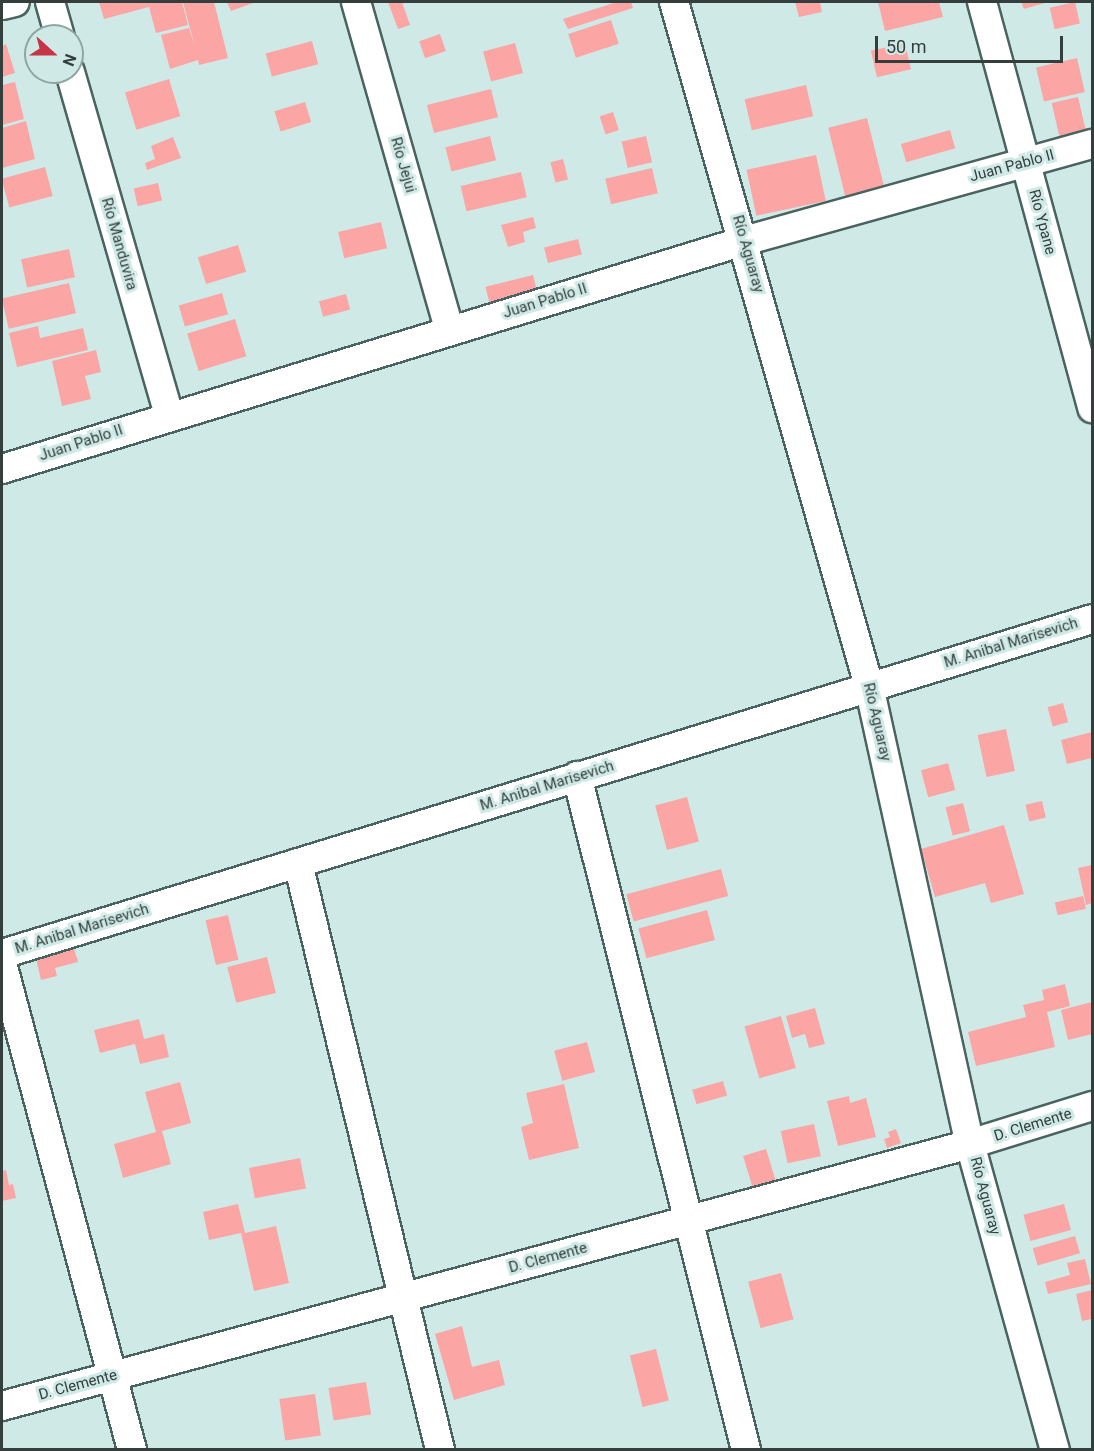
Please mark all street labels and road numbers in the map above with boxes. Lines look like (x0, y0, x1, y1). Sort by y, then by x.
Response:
street label: Río Jejui (386, 135, 420, 195)
street label: Juan Pablo II (968, 146, 1056, 186)
street label: Río Ypane (1025, 187, 1059, 257)
street label: Río Manduvira (97, 196, 141, 292)
street label: Río Aguaray (728, 213, 768, 295)
street label: Juan Pablo II (501, 280, 589, 322)
street label: Juan Pablo II (37, 421, 125, 465)
street label: M. Anibal Marisevich (942, 614, 1080, 672)
street label: Río Aguaray (859, 681, 895, 763)
street label: M. Anibal Marisevich (478, 757, 616, 815)
street label: M. Anibal Marisevich (13, 900, 151, 958)
street label: D. Clemente (992, 1105, 1074, 1145)
street label: Río Aguaray (966, 1155, 1004, 1237)
street label: D. Clemente (507, 1239, 589, 1277)
street label: D. Clemente (37, 1366, 119, 1404)

